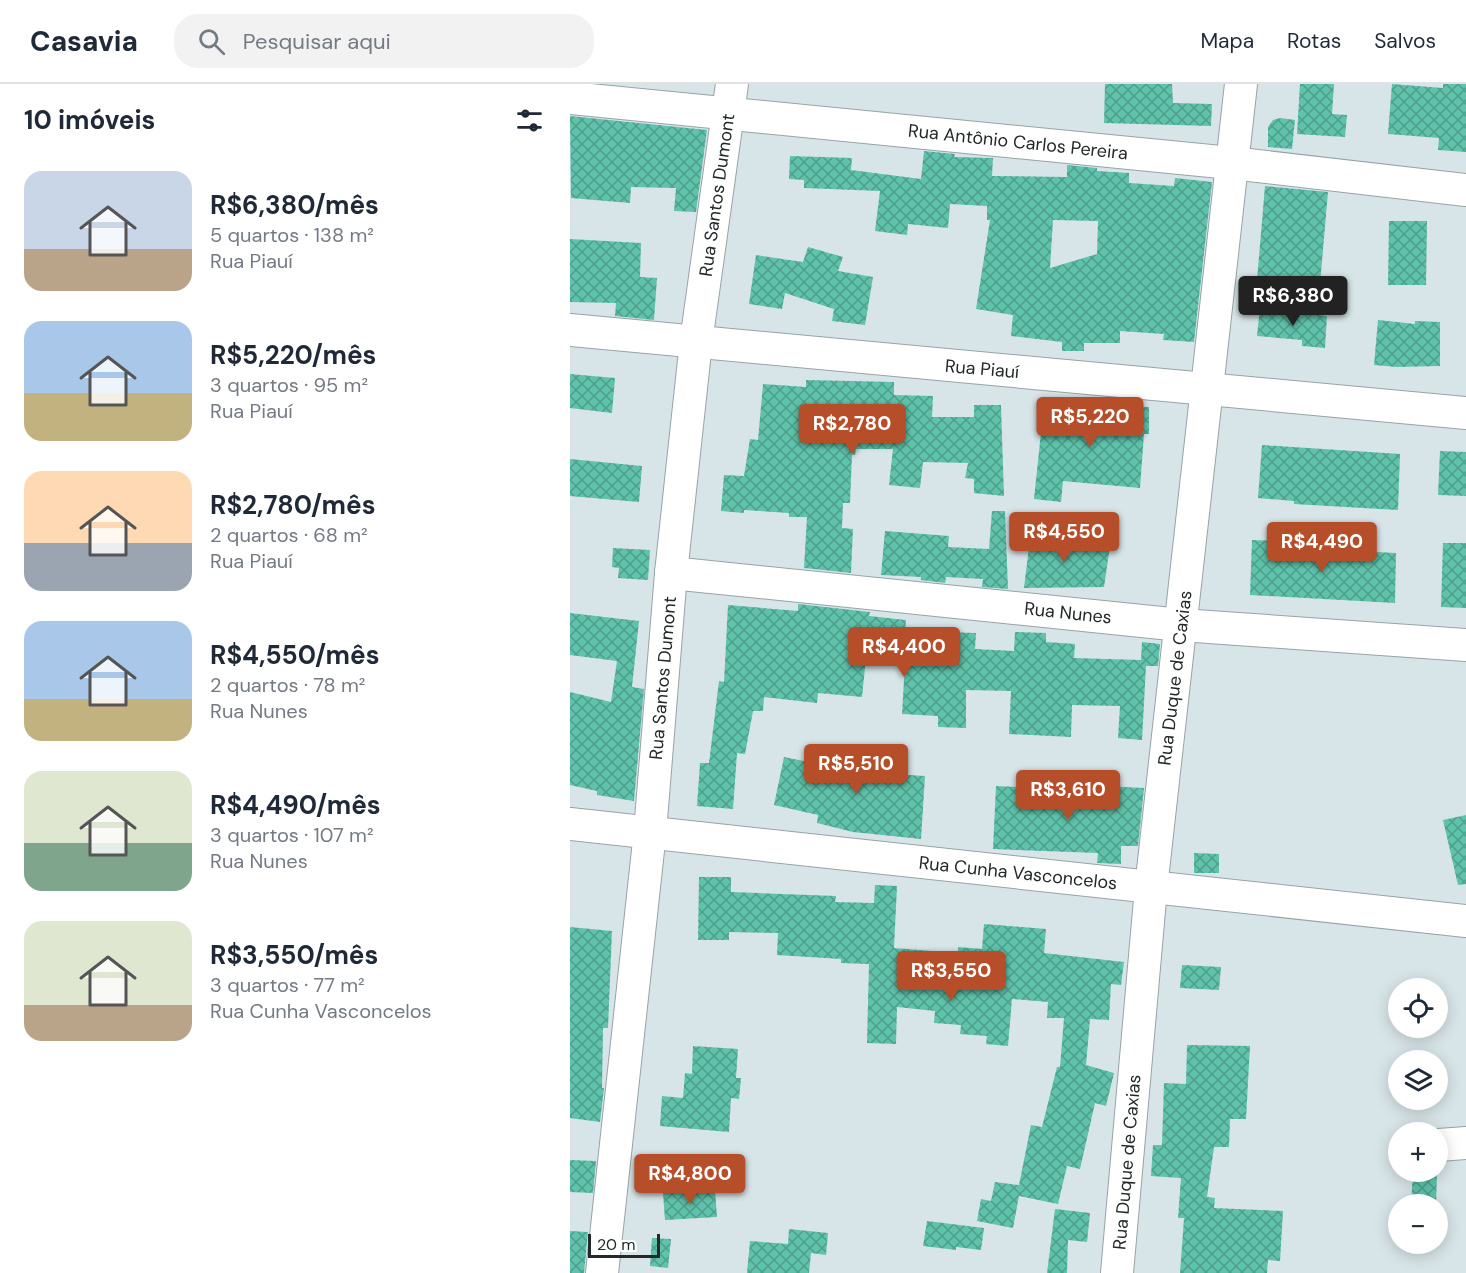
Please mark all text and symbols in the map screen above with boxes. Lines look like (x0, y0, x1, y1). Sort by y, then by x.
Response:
search box (174, 14, 594, 68)
text: Casavia (30, 23, 138, 60)
icon: search (195, 25, 228, 58)
text: Pesquisar aqui (243, 27, 391, 56)
text: Mapa (1200, 27, 1254, 55)
text: Rotas (1287, 27, 1341, 55)
text: Salvos (1374, 27, 1436, 55)
text: 10 imóveis (24, 103, 155, 137)
icon: filters (513, 104, 546, 137)
street label: Rua Santos Dumont (694, 112, 740, 278)
street label: Rua Antônio Carlos Pereira (907, 119, 1129, 165)
text: R$6,380/mês (210, 188, 379, 222)
icon: home (72, 195, 144, 267)
text: 5 quartos · 138 m² (210, 222, 374, 248)
text: Rua Piauí (210, 248, 293, 274)
pin: R$6,380 (1238, 276, 1348, 327)
text: R$6,380 (1252, 282, 1334, 308)
text: R$5,220/mês (210, 338, 376, 372)
icon: home (72, 345, 144, 417)
street label: Rua Piauí (944, 354, 1020, 384)
text: 3 quartos · 95 m² (210, 372, 368, 398)
pin: R$5,220 (1035, 397, 1145, 448)
text: Rua Piauí (210, 398, 293, 424)
text: R$5,220 (1050, 403, 1130, 429)
pin: R$2,780 (797, 404, 907, 455)
text: R$2,780 (813, 410, 891, 436)
text: R$2,780/mês (210, 488, 376, 522)
icon: home (72, 495, 144, 567)
pin: R$4,550 (1009, 512, 1119, 563)
text: R$4,550 (1023, 518, 1105, 544)
text: 2 quartos · 68 m² (210, 522, 368, 548)
pin: R$4,490 (1267, 522, 1377, 573)
text: R$4,490 (1281, 528, 1363, 554)
text: Rua Piauí (210, 548, 293, 574)
street label: Rua Duque de Caxias (1152, 589, 1198, 767)
street label: Rua Santos Dumont (644, 595, 682, 761)
street label: Rua Nunes (1023, 596, 1113, 630)
pin: R$4,400 (849, 627, 959, 678)
text: R$4,400 (862, 633, 946, 659)
text: R$4,550/mês (210, 638, 380, 672)
icon: home (72, 645, 144, 717)
text: 2 quartos · 78 m² (210, 672, 365, 698)
text: Rua Nunes (210, 698, 308, 724)
pin: R$5,510 (801, 744, 911, 795)
text: R$5,510 (818, 750, 894, 776)
pin: R$3,610 (1013, 770, 1123, 821)
text: R$3,610 (1030, 776, 1106, 802)
text: R$4,490/mês (210, 788, 381, 822)
icon: home (72, 795, 144, 867)
text: 3 quartos · 107 m² (210, 822, 374, 848)
text: Rua Nunes (210, 848, 308, 874)
street label: Rua Cunha Vasconcelos (918, 851, 1118, 895)
text: R$3,550/mês (210, 938, 378, 972)
icon: home (72, 945, 144, 1017)
pin: R$3,550 (896, 951, 1006, 1002)
text: R$3,550 (911, 957, 991, 983)
text: 3 quartos · 77 m² (210, 972, 365, 998)
map controls (1388, 978, 1448, 1254)
button: locate (1388, 978, 1448, 1038)
text: Rua Cunha Vasconcelos (210, 998, 432, 1024)
button: layers (1388, 1050, 1448, 1110)
street label: Rua Duque de Caxias (1107, 1073, 1147, 1251)
button: + (1388, 1122, 1448, 1182)
pin: R$4,800 (635, 1154, 745, 1205)
text: R$4,800 (648, 1160, 732, 1186)
button: − (1388, 1194, 1448, 1254)
scale bar (588, 1231, 660, 1258)
text: 20 m (597, 1234, 636, 1255)

